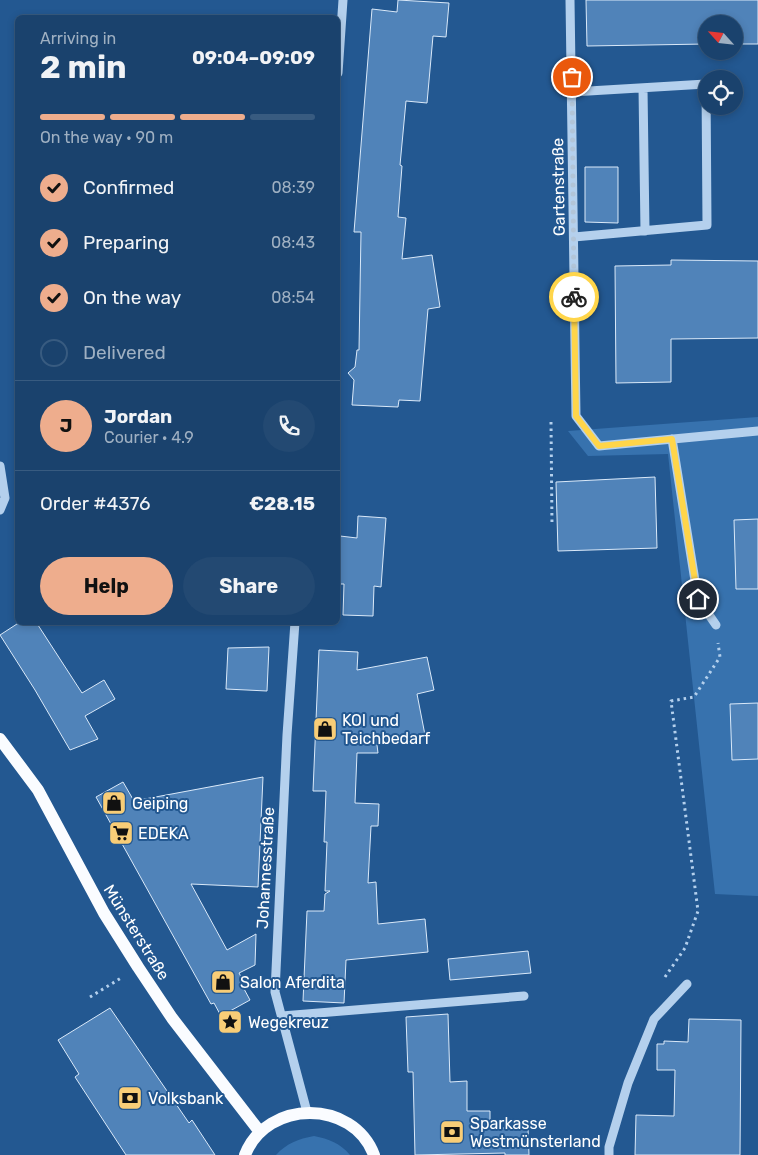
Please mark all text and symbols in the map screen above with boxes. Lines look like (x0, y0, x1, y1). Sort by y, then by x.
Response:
north arrow (698, 15, 742, 60)
map controls (698, 15, 743, 115)
text: Arriving in (40, 29, 116, 48)
text: 09:04–09:09 (192, 46, 315, 69)
text: 2 min (40, 48, 127, 86)
pin (551, 56, 593, 98)
icon: bag (558, 63, 586, 91)
button: locate (698, 70, 743, 115)
text: On the way · 90 m (40, 128, 173, 147)
street label: Gartenstraße (548, 138, 569, 236)
icon: check (40, 174, 68, 202)
text: Confirmed (83, 176, 174, 199)
text: 08:39 (271, 178, 315, 197)
icon: check (40, 229, 68, 257)
text: Preparing (83, 231, 169, 254)
text: 08:43 (271, 233, 315, 252)
courier (549, 272, 599, 322)
icon: bike (560, 283, 588, 311)
icon: check (40, 284, 68, 312)
text: On the way (83, 286, 181, 309)
text: 08:54 (271, 288, 315, 307)
text: Delivered (83, 341, 166, 364)
button: phone (263, 400, 315, 452)
text: Jordan (104, 405, 172, 428)
text: J (60, 414, 72, 437)
text: Courier · 4.9 (104, 428, 194, 447)
text: Order #4376 (40, 492, 150, 515)
text: €28.15 (249, 492, 315, 515)
button: Help (40, 557, 173, 615)
button: Share (183, 557, 315, 615)
pin (677, 578, 719, 620)
icon: home (684, 585, 712, 613)
place label: KOI und Teichbedarf (342, 711, 431, 748)
shop icon: KOI und Teichbedarf (312, 716, 338, 742)
shop icon: Geiping (101, 790, 127, 816)
place label: Geiping (132, 794, 188, 813)
street label: Johannesstraße (253, 807, 278, 929)
supermarket icon: EDEKA (108, 820, 134, 846)
place label: EDEKA (138, 824, 189, 843)
street label: Münsterstraße (100, 881, 174, 984)
shop icon: Salon Aferdita (210, 969, 236, 995)
place label: Salon Aferdita (240, 973, 345, 992)
place icon: Wegekreuz (217, 1009, 243, 1035)
place label: Wegekreuz (248, 1013, 329, 1032)
bank icon: Volksbank (117, 1085, 143, 1111)
place label: Volksbank (148, 1089, 224, 1108)
place label: Sparkasse Westmünsterland (470, 1114, 601, 1151)
bank icon: Sparkasse Westmünsterland (439, 1119, 465, 1145)

